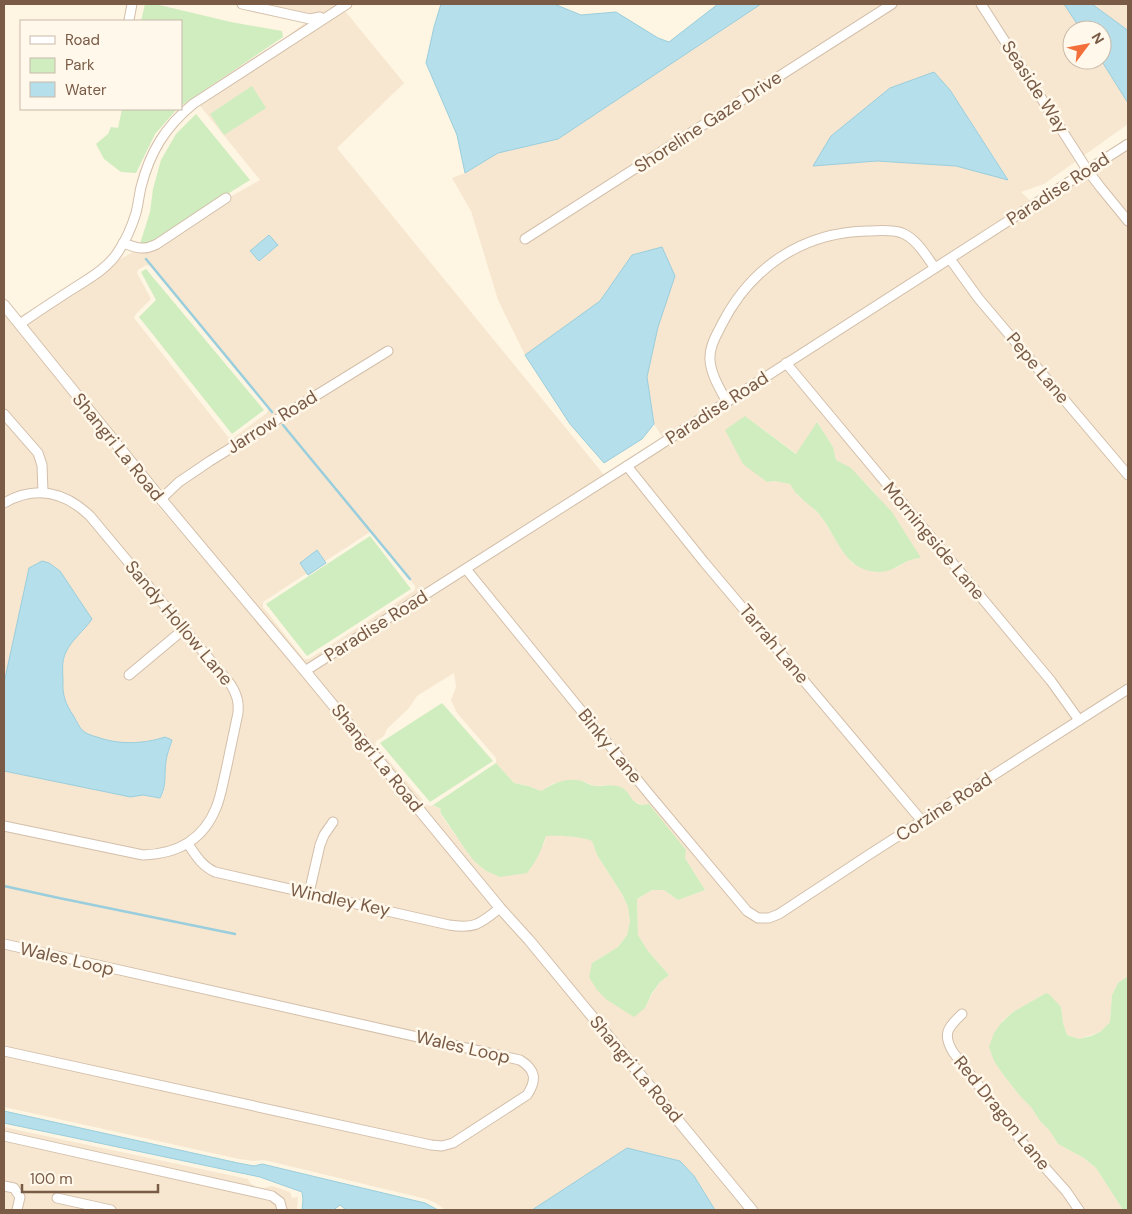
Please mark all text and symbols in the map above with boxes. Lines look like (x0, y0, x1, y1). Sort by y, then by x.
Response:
legend (20, 20, 182, 110)
north arrow (1062, 20, 1112, 70)
text: N (1088, 29, 1108, 47)
text: Road (65, 30, 100, 50)
street label: Seaside Way (996, 36, 1074, 138)
text: Park (65, 55, 95, 75)
street label: Shoreline Gaze Drive (630, 65, 786, 179)
text: Water (65, 80, 107, 100)
street label: Paradise Road (1002, 147, 1114, 231)
street label: Pepe Lane (1001, 327, 1075, 409)
street label: Paradise Road (661, 366, 773, 450)
street label: Jarrow Road (222, 385, 322, 459)
street label: Shangri La Road (67, 388, 169, 506)
street label: Morningside Lane (878, 477, 990, 605)
street label: Sandy Hollow Lane (120, 555, 238, 691)
street label: Paradise Road (320, 585, 432, 667)
street label: Tarrah Lane (734, 599, 814, 689)
street label: Shangri La Road (326, 699, 428, 817)
street label: Binky Lane (573, 704, 647, 788)
street label: Corzine Road (891, 767, 997, 847)
street label: Windley Key (288, 878, 392, 922)
street label: Wales Loop (17, 936, 117, 982)
street label: Shangri La Road (584, 1010, 688, 1128)
street label: Wales Loop (413, 1024, 513, 1070)
street label: Red Dragon Lane (948, 1051, 1056, 1175)
scale bar (22, 1162, 159, 1194)
text: 100 m (30, 1169, 73, 1189)

